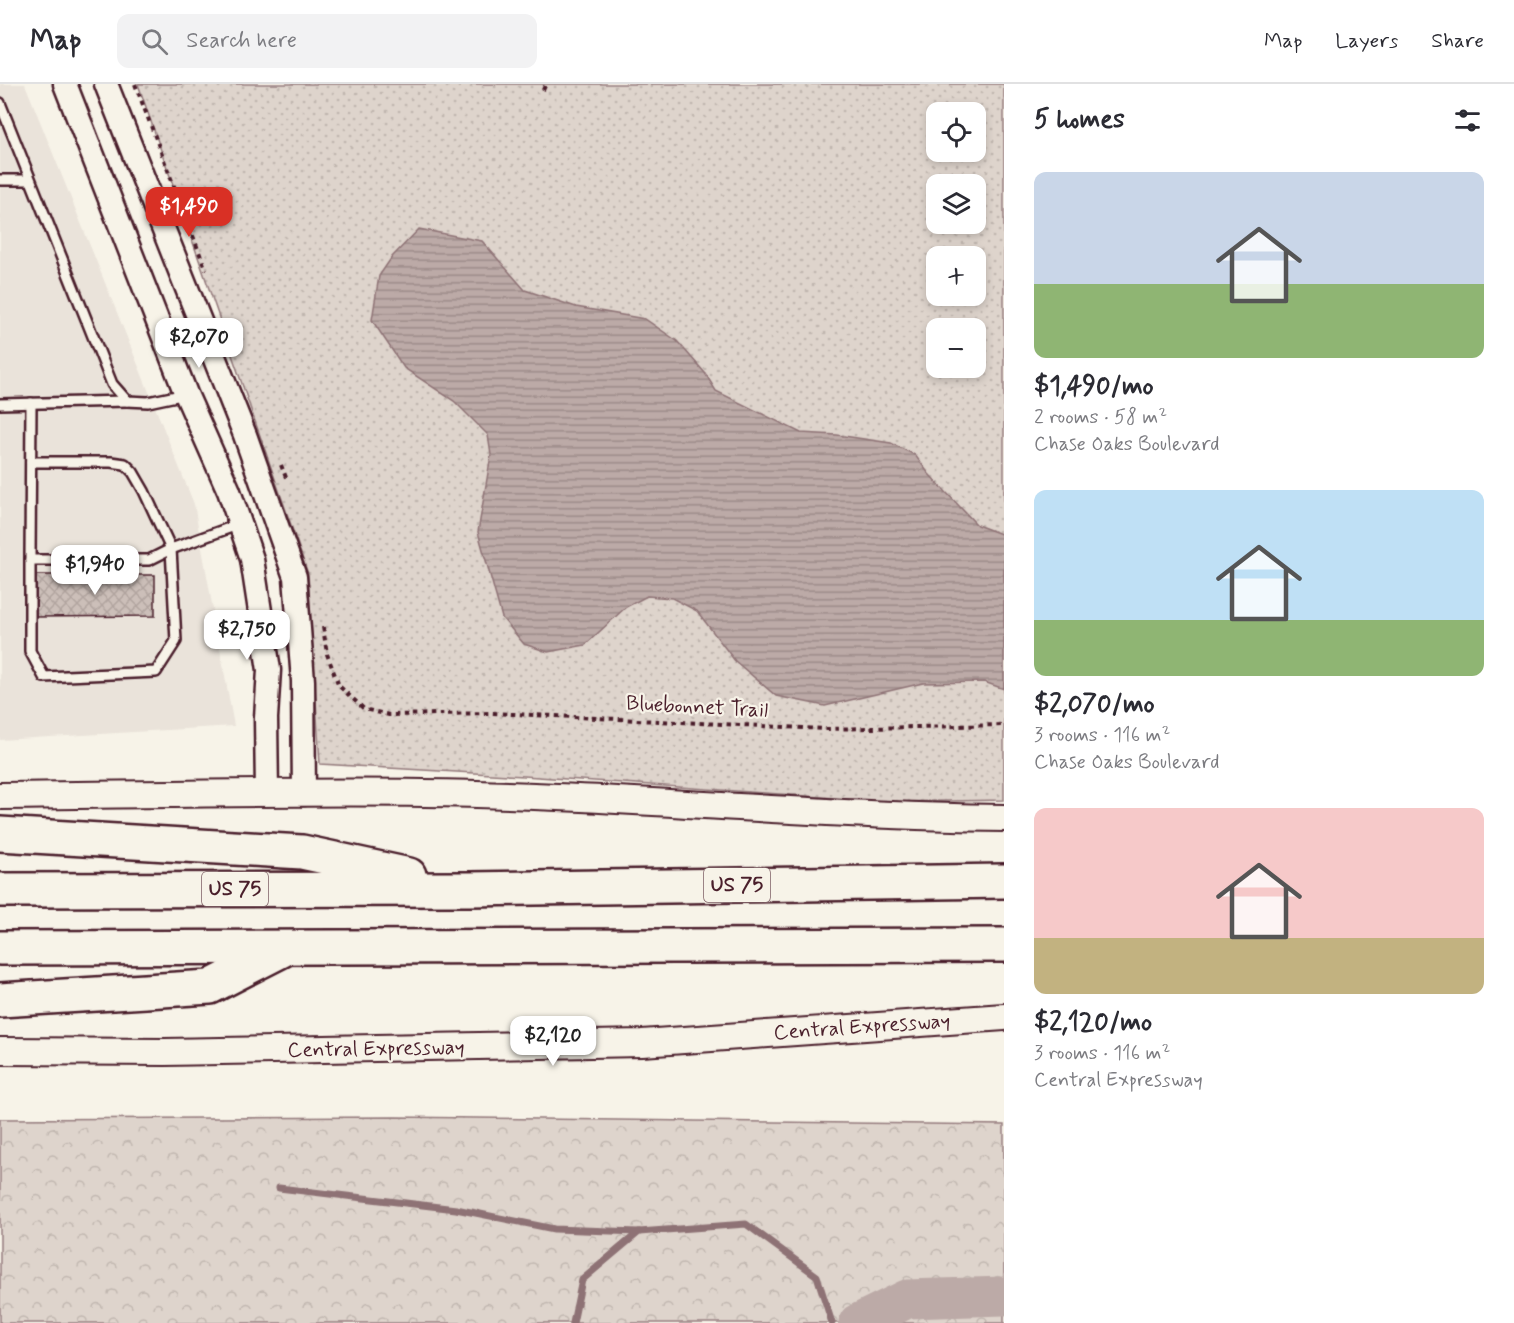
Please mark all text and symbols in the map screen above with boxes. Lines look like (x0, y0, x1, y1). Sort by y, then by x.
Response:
search box (117, 14, 537, 68)
text: Map (30, 23, 81, 60)
icon: search (138, 25, 171, 58)
text: Search here (186, 27, 297, 55)
text: Map (1264, 27, 1302, 55)
text: Layers (1335, 27, 1398, 55)
text: Share (1431, 27, 1484, 55)
map controls (926, 102, 986, 378)
button: locate (926, 102, 986, 162)
text: 5 homes (1034, 103, 1125, 137)
icon: filters (1451, 104, 1484, 137)
button: layers (926, 174, 986, 234)
pin: $1,490 (140, 187, 238, 238)
text: $1,490 (160, 193, 218, 220)
icon: home (1205, 211, 1313, 319)
button: + (926, 246, 986, 306)
pin: $2,070 (150, 318, 248, 369)
button: − (926, 318, 986, 378)
text: $2,070 (169, 324, 229, 351)
text: $1,490/mo (1034, 370, 1154, 404)
text: 2 rooms · 58 m² (1034, 404, 1167, 431)
text: Chase Oaks Boulevard (1034, 431, 1219, 458)
icon: home (1205, 529, 1313, 637)
pin: $1,940 (46, 545, 144, 596)
text: $1,940 (65, 551, 125, 578)
pin: $2,750 (198, 610, 296, 661)
text: $2,750 (218, 616, 276, 643)
text: $2,070/mo (1034, 688, 1155, 722)
street label: Bluebonnet Trail (625, 689, 769, 725)
text: 3 rooms · 116 m² (1034, 722, 1170, 749)
text: Chase Oaks Boulevard (1034, 749, 1219, 776)
icon: home (1205, 847, 1313, 955)
road number: US 75 (704, 868, 770, 902)
road number: US 75 (202, 872, 268, 906)
text: $2,120/mo (1034, 1006, 1152, 1040)
street label: Central Expressway (773, 1007, 951, 1047)
pin: $2,120 (504, 1016, 602, 1067)
text: $2,120 (524, 1022, 582, 1049)
street label: Central Expressway (287, 1033, 465, 1065)
text: 3 rooms · 116 m² (1034, 1040, 1170, 1067)
text: Central Expressway (1034, 1067, 1203, 1094)

